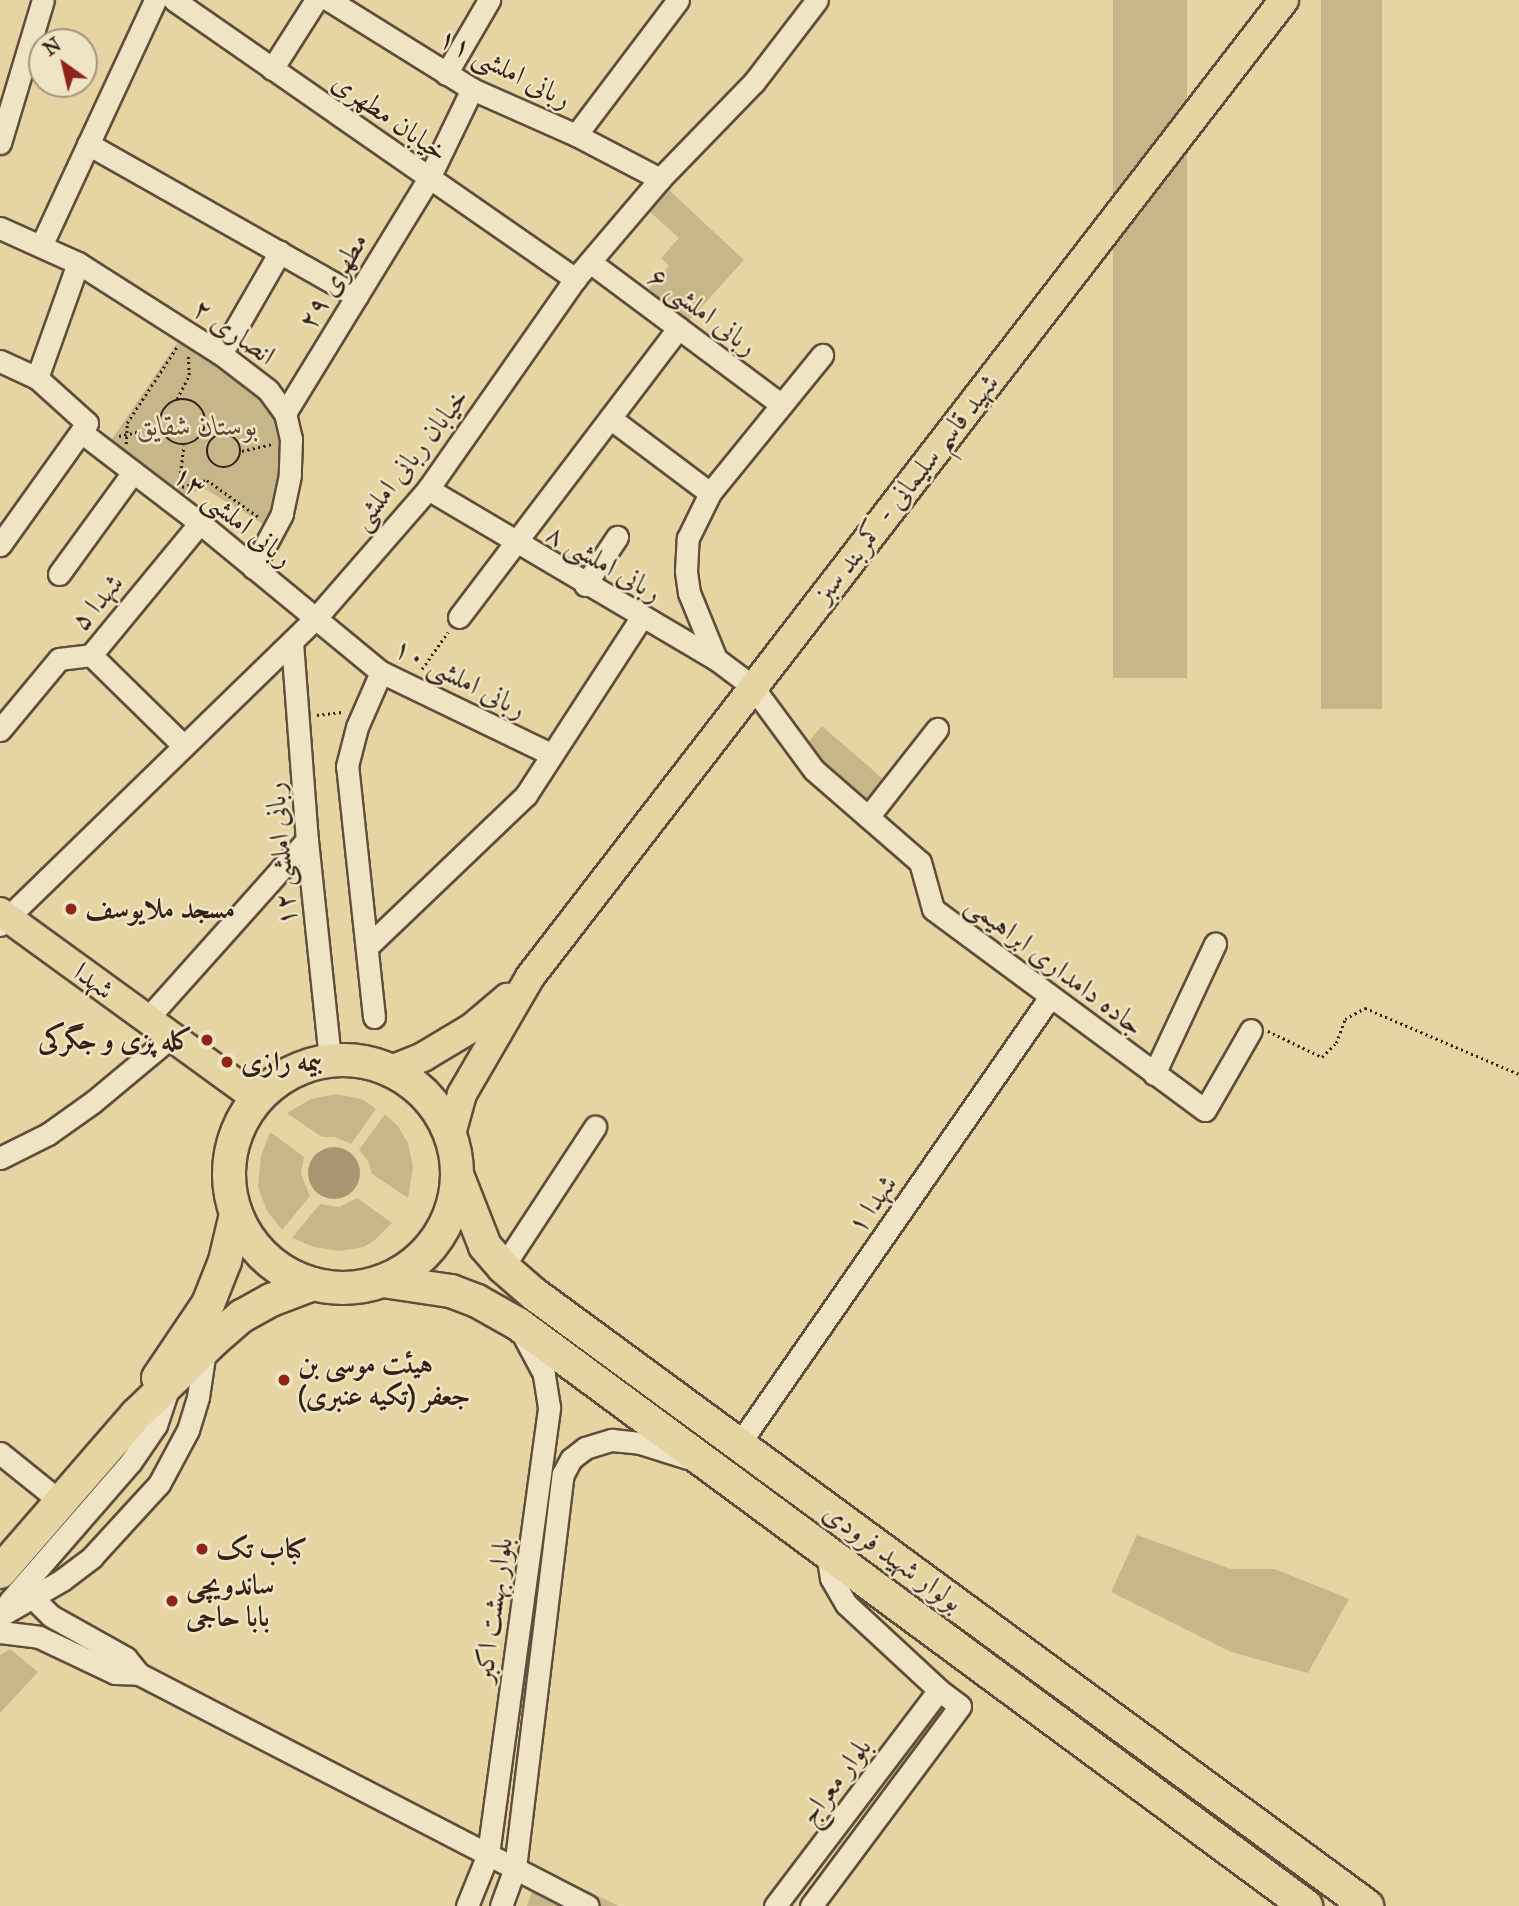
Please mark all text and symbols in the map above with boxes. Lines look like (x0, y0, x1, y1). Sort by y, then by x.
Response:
street label: ربانی املشی ۱۱ (433, 20, 577, 116)
north arrow (28, 28, 98, 98)
text: N (39, 33, 65, 61)
street label: خیابان مطهری (326, 65, 454, 169)
street label: مطهری ۲۹ (291, 226, 375, 336)
street label: ربانی املشی ۶ (642, 259, 764, 363)
street label: انصاری ۲ (186, 292, 282, 372)
street label: شهید قاسم سلیمانی - کمربند سبز (806, 367, 1006, 609)
street label: خیابان ربانی املشی (344, 381, 476, 537)
park label: بوستان شقایق (136, 409, 258, 443)
street label: ربانی املشی ۱۳ (166, 458, 300, 574)
street label: ربانی املشی ۸ (540, 517, 668, 609)
street label: شهدا ۵ (64, 567, 130, 637)
street label: ربانی املشی ۱۰ (388, 630, 532, 726)
street label: ربانی املشی ۱۲ (258, 781, 304, 927)
street label: جاده دامداری ابراهیمی (959, 887, 1151, 1043)
place label: مسجد ملایوسف (85, 892, 235, 926)
marker: مسجد ملایوسف (63, 901, 79, 917)
street label: شهدا (67, 955, 121, 1007)
place label: کله پزی و جگرکی (38, 1023, 193, 1057)
marker: کله پزی و جگرکی (199, 1032, 215, 1048)
place label: بیمه رازی (241, 1045, 322, 1079)
marker: بیمه رازی (219, 1054, 235, 1070)
street label: شهدا ۱ (840, 1168, 904, 1240)
place label: هيئت موسی بن جعفر (تکیه عنبری) (298, 1347, 471, 1413)
marker: هيئت موسی بن جعفر (تکیه عنبری) (276, 1372, 292, 1388)
street label: بولوار شهید فرودی (817, 1495, 969, 1619)
place label: کباب تک (216, 1532, 307, 1566)
street label: بلوار بهشت اکبر (466, 1535, 520, 1685)
marker: کباب تک (194, 1541, 210, 1557)
place label: ساندویچی بابا حاجی (186, 1568, 274, 1634)
marker: ساندویچی بابا حاجی (164, 1593, 180, 1609)
street label: بلوار معراج (792, 1731, 878, 1831)

